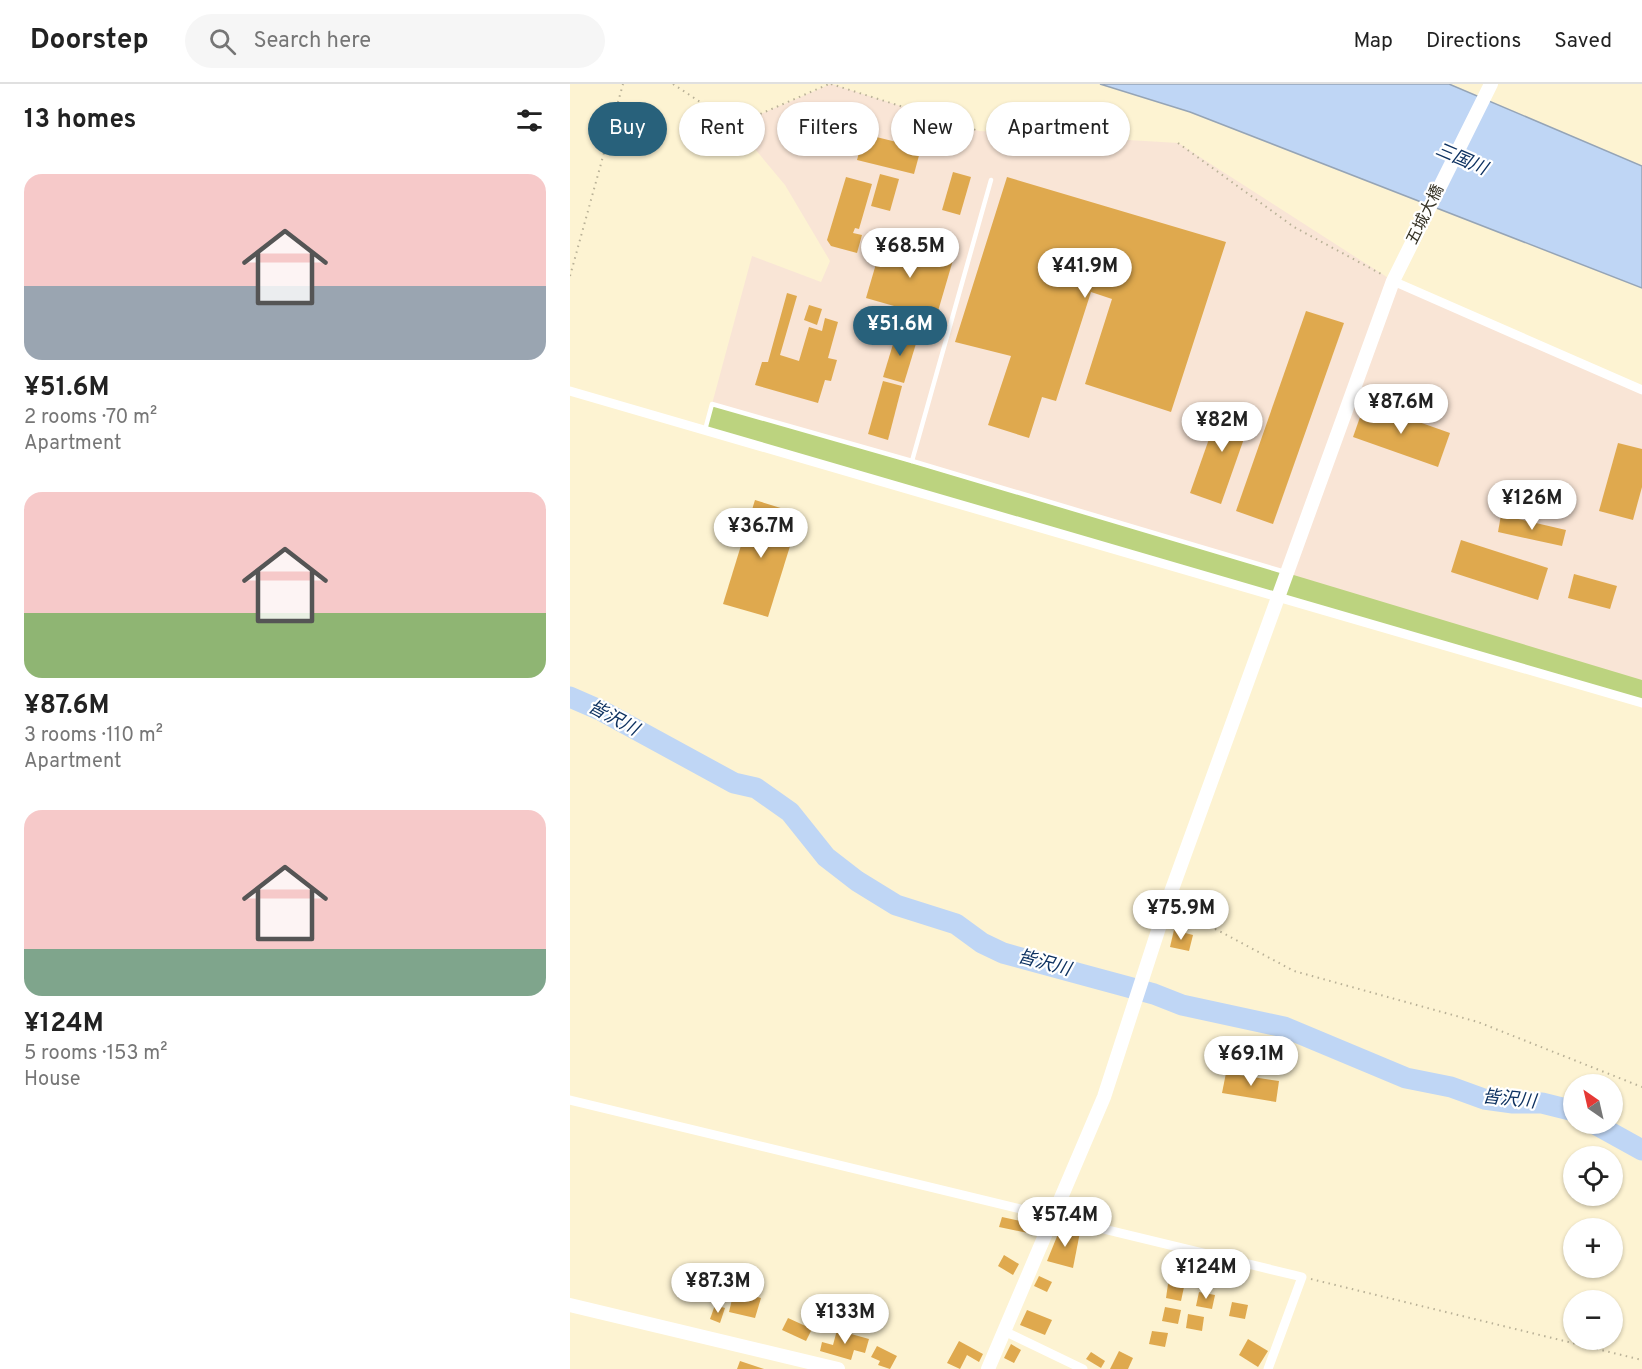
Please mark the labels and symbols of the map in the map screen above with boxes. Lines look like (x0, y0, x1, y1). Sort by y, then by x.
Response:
water label: 三国川 (1432, 139, 1492, 182)
street label: 五城大橋 (1403, 182, 1449, 248)
pin: ¥68.5M (861, 228, 959, 279)
pin: ¥41.9M (1036, 248, 1134, 299)
pin: ¥51.6M (851, 306, 949, 357)
pin: ¥87.6M (1352, 384, 1450, 435)
pin: ¥82M (1186, 402, 1258, 453)
pin: ¥126M (1490, 480, 1574, 531)
pin: ¥36.7M (712, 508, 810, 559)
water label: 皆沢川 (584, 696, 644, 743)
pin: ¥75.9M (1132, 890, 1230, 941)
water label: 皆沢川 (1015, 946, 1075, 983)
pin: ¥69.1M (1202, 1036, 1300, 1087)
north arrow (1563, 1074, 1623, 1134)
water label: 皆沢川 (1481, 1086, 1539, 1114)
pin: ¥57.4M (1016, 1197, 1114, 1248)
pin: ¥124M (1164, 1249, 1248, 1300)
pin: ¥87.3M (669, 1263, 767, 1314)
pin: ¥133M (803, 1294, 887, 1345)

